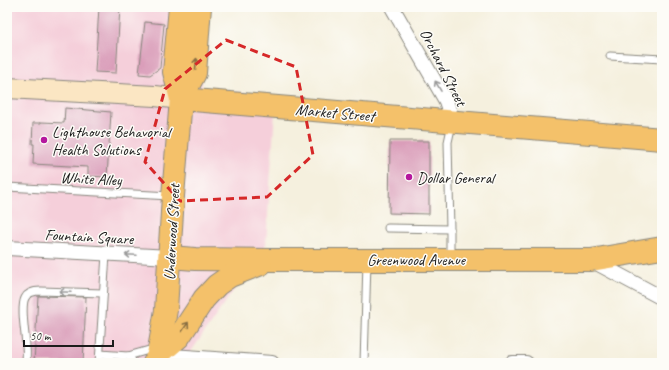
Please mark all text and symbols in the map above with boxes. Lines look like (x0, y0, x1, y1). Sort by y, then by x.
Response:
street label: Orchard Street (415, 25, 472, 111)
one-way arrow (192, 57, 199, 70)
one-way arrow (433, 80, 441, 92)
street label: Market Street (295, 100, 378, 127)
place label: Lighthouse Behavorial Health Solutions (52, 122, 173, 160)
marker: Lighthouse Behavorial Health Solutions (39, 135, 49, 145)
street label: White Alley (60, 167, 123, 191)
place label: Dollar General (417, 168, 497, 188)
marker: Dollar General (404, 172, 414, 182)
street label: Underwood Street (159, 182, 185, 281)
street label: Fountain Square (44, 225, 135, 249)
street label: Greenwood Avenue (367, 250, 467, 270)
one-way arrow (125, 251, 138, 259)
one-way arrow (59, 288, 72, 295)
scale bar (24, 322, 113, 348)
one-way arrow (181, 322, 189, 333)
text: 50 m (30, 328, 52, 344)

